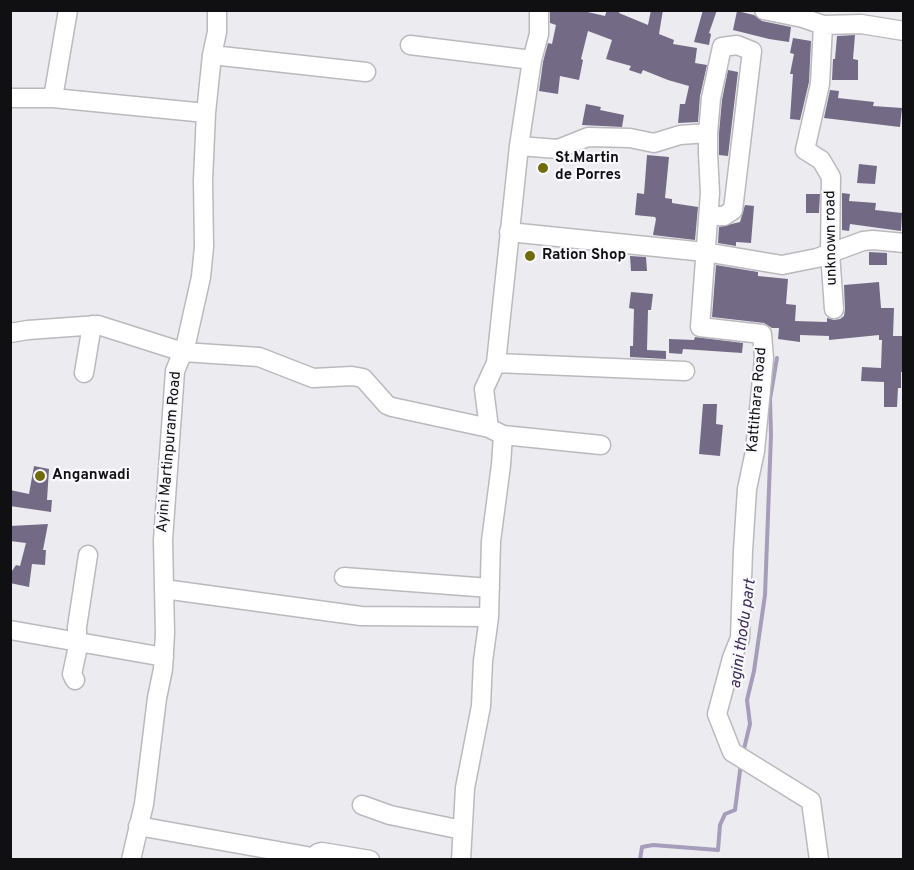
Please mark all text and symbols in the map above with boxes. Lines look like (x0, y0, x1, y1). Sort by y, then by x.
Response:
place label: St.Martin de Porres (555, 150, 621, 185)
marker: St.Martin de Porres (536, 161, 550, 175)
street label: unknown road (822, 190, 842, 286)
place label: Ration Shop (542, 247, 626, 265)
marker: Ration Shop (523, 249, 537, 263)
street label: Kattithara Road (744, 347, 772, 453)
street label: Ayini Martinpuram Road (154, 370, 186, 534)
place label: Anganwadi (52, 467, 130, 485)
marker: Anganwadi (33, 469, 47, 483)
water label: agini thodu part (727, 578, 761, 690)

